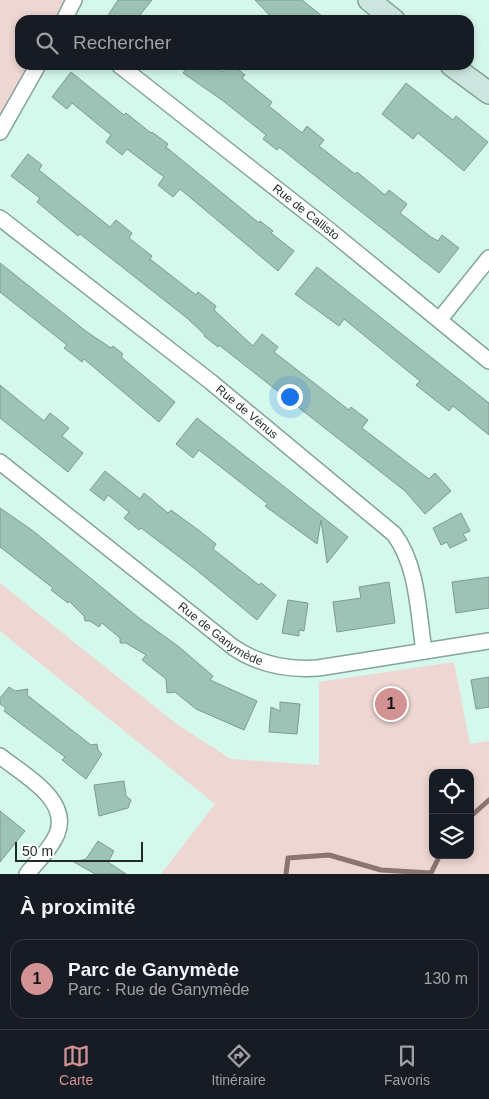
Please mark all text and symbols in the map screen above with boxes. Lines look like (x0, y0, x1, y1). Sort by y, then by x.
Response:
search box (15, 15, 474, 70)
icon: search (33, 29, 61, 57)
text: Rechercher (73, 32, 171, 53)
street label: Rue de Callisto (270, 181, 343, 243)
street label: Rue de Vénus (213, 382, 281, 442)
your location (277, 384, 303, 410)
street label: Rue de Ganymède (175, 599, 265, 668)
pin: 1 (375, 685, 407, 723)
map controls (429, 769, 474, 859)
button: locate (429, 769, 474, 814)
button: layers (429, 814, 474, 859)
scale bar (15, 839, 142, 862)
text: 50 m (22, 843, 53, 859)
text: À proximité (20, 895, 136, 918)
text: Parc de Ganymède (68, 959, 239, 980)
text: 1 (33, 970, 41, 987)
text: 130 m (424, 970, 468, 987)
text: Parc · Rue de Ganymède (68, 981, 249, 998)
tab: Carte (59, 1042, 93, 1088)
tab: Itinéraire (211, 1042, 266, 1088)
tab: Favoris (384, 1042, 430, 1088)

